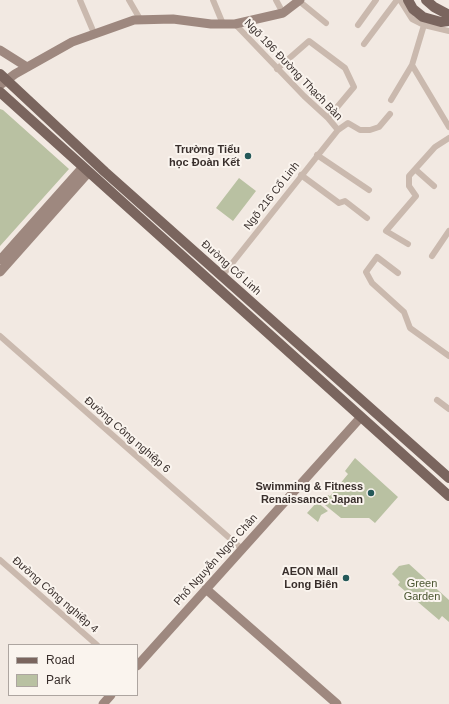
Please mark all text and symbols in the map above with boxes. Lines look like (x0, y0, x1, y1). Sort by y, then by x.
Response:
street label: Ngõ 196 Đường Thạch Bàn (241, 17, 345, 123)
place label: Trường Tiểu học Đoàn Kết (169, 143, 240, 169)
marker: Trường Tiểu học Đoàn Kết (243, 151, 253, 161)
street label: Ngõ 216 Cổ Linh (241, 159, 303, 233)
street label: Đường Cổ Linh (198, 238, 264, 298)
street label: Đường Công nghiệp 6 (81, 394, 173, 476)
place label: Swimming & Fitness Renaissance Japan (255, 480, 363, 506)
marker: Swimming & Fitness Renaissance Japan (366, 488, 376, 498)
street label: Phố Nguyễn Ngọc Chân (171, 512, 261, 608)
street label: Đường Công nghiệp 4 (9, 554, 101, 636)
place label: AEON Mall Long Biên (282, 565, 338, 591)
marker: AEON Mall Long Biên (341, 573, 351, 583)
park label: Green Garden (404, 577, 440, 603)
legend (8, 644, 138, 696)
text: Road (46, 653, 75, 667)
text: Park (46, 673, 71, 687)

